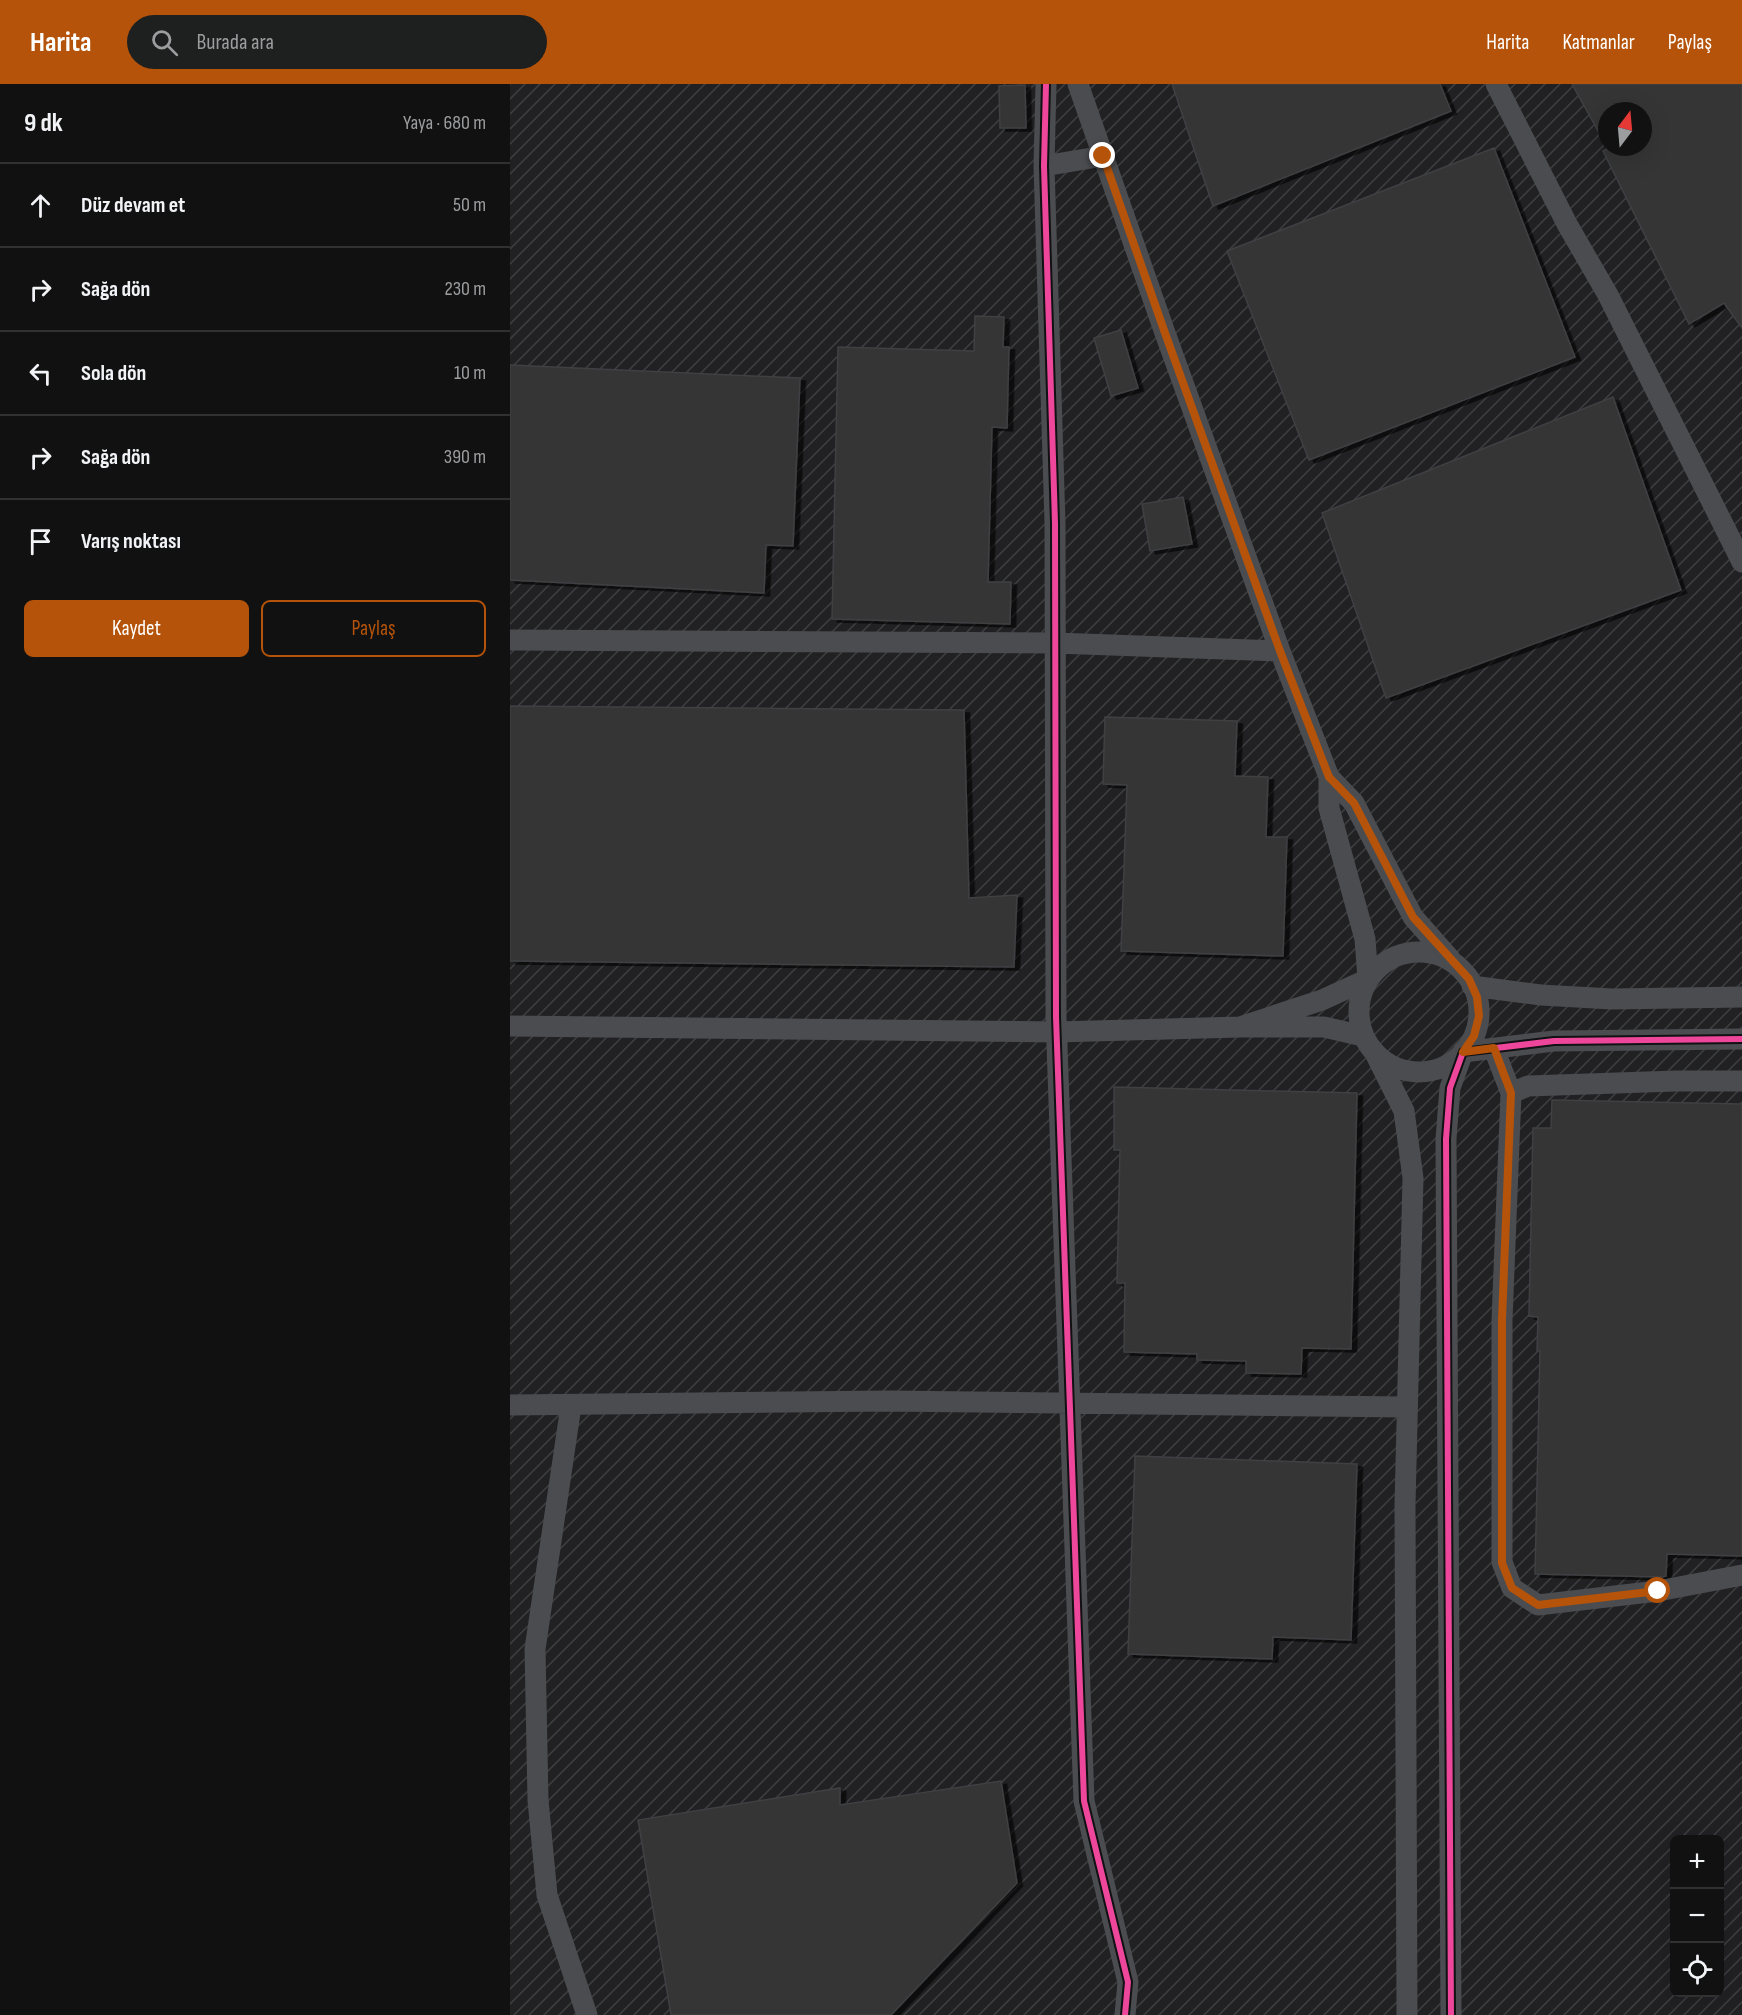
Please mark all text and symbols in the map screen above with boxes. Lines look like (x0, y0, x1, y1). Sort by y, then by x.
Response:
search box (127, 15, 547, 69)
text: Harita (30, 26, 91, 59)
icon: search (148, 26, 181, 59)
text: Burada ara (196, 29, 274, 56)
text: Harita (1486, 30, 1529, 55)
text: Katmanlar (1562, 30, 1635, 55)
text: Paylaş (1668, 30, 1712, 55)
north arrow (1598, 102, 1652, 156)
text: 9 dk (24, 108, 63, 139)
text: Yaya · 680 m (403, 111, 486, 135)
route end (1089, 142, 1115, 168)
icon: ahead (24, 189, 57, 222)
text: Düz devam et (81, 192, 185, 219)
text: 50 m (453, 193, 486, 217)
icon: right (24, 273, 57, 306)
text: Sağa dön (81, 276, 150, 303)
text: 230 m (444, 277, 486, 301)
icon: left (24, 357, 57, 390)
text: Sola dön (81, 360, 146, 387)
text: 10 m (454, 361, 486, 385)
icon: right (24, 441, 57, 474)
text: Sağa dön (81, 444, 150, 471)
text: 390 m (444, 445, 486, 469)
icon: arrive (24, 525, 57, 558)
text: Varış noktası (81, 528, 181, 555)
button: Kaydet (24, 600, 249, 657)
button: Paylaş (261, 600, 486, 657)
route start (1644, 1577, 1670, 1603)
map controls (1670, 1835, 1724, 1997)
button: + (1670, 1835, 1724, 1889)
button: − (1670, 1889, 1724, 1943)
button: locate (1670, 1943, 1724, 1997)

